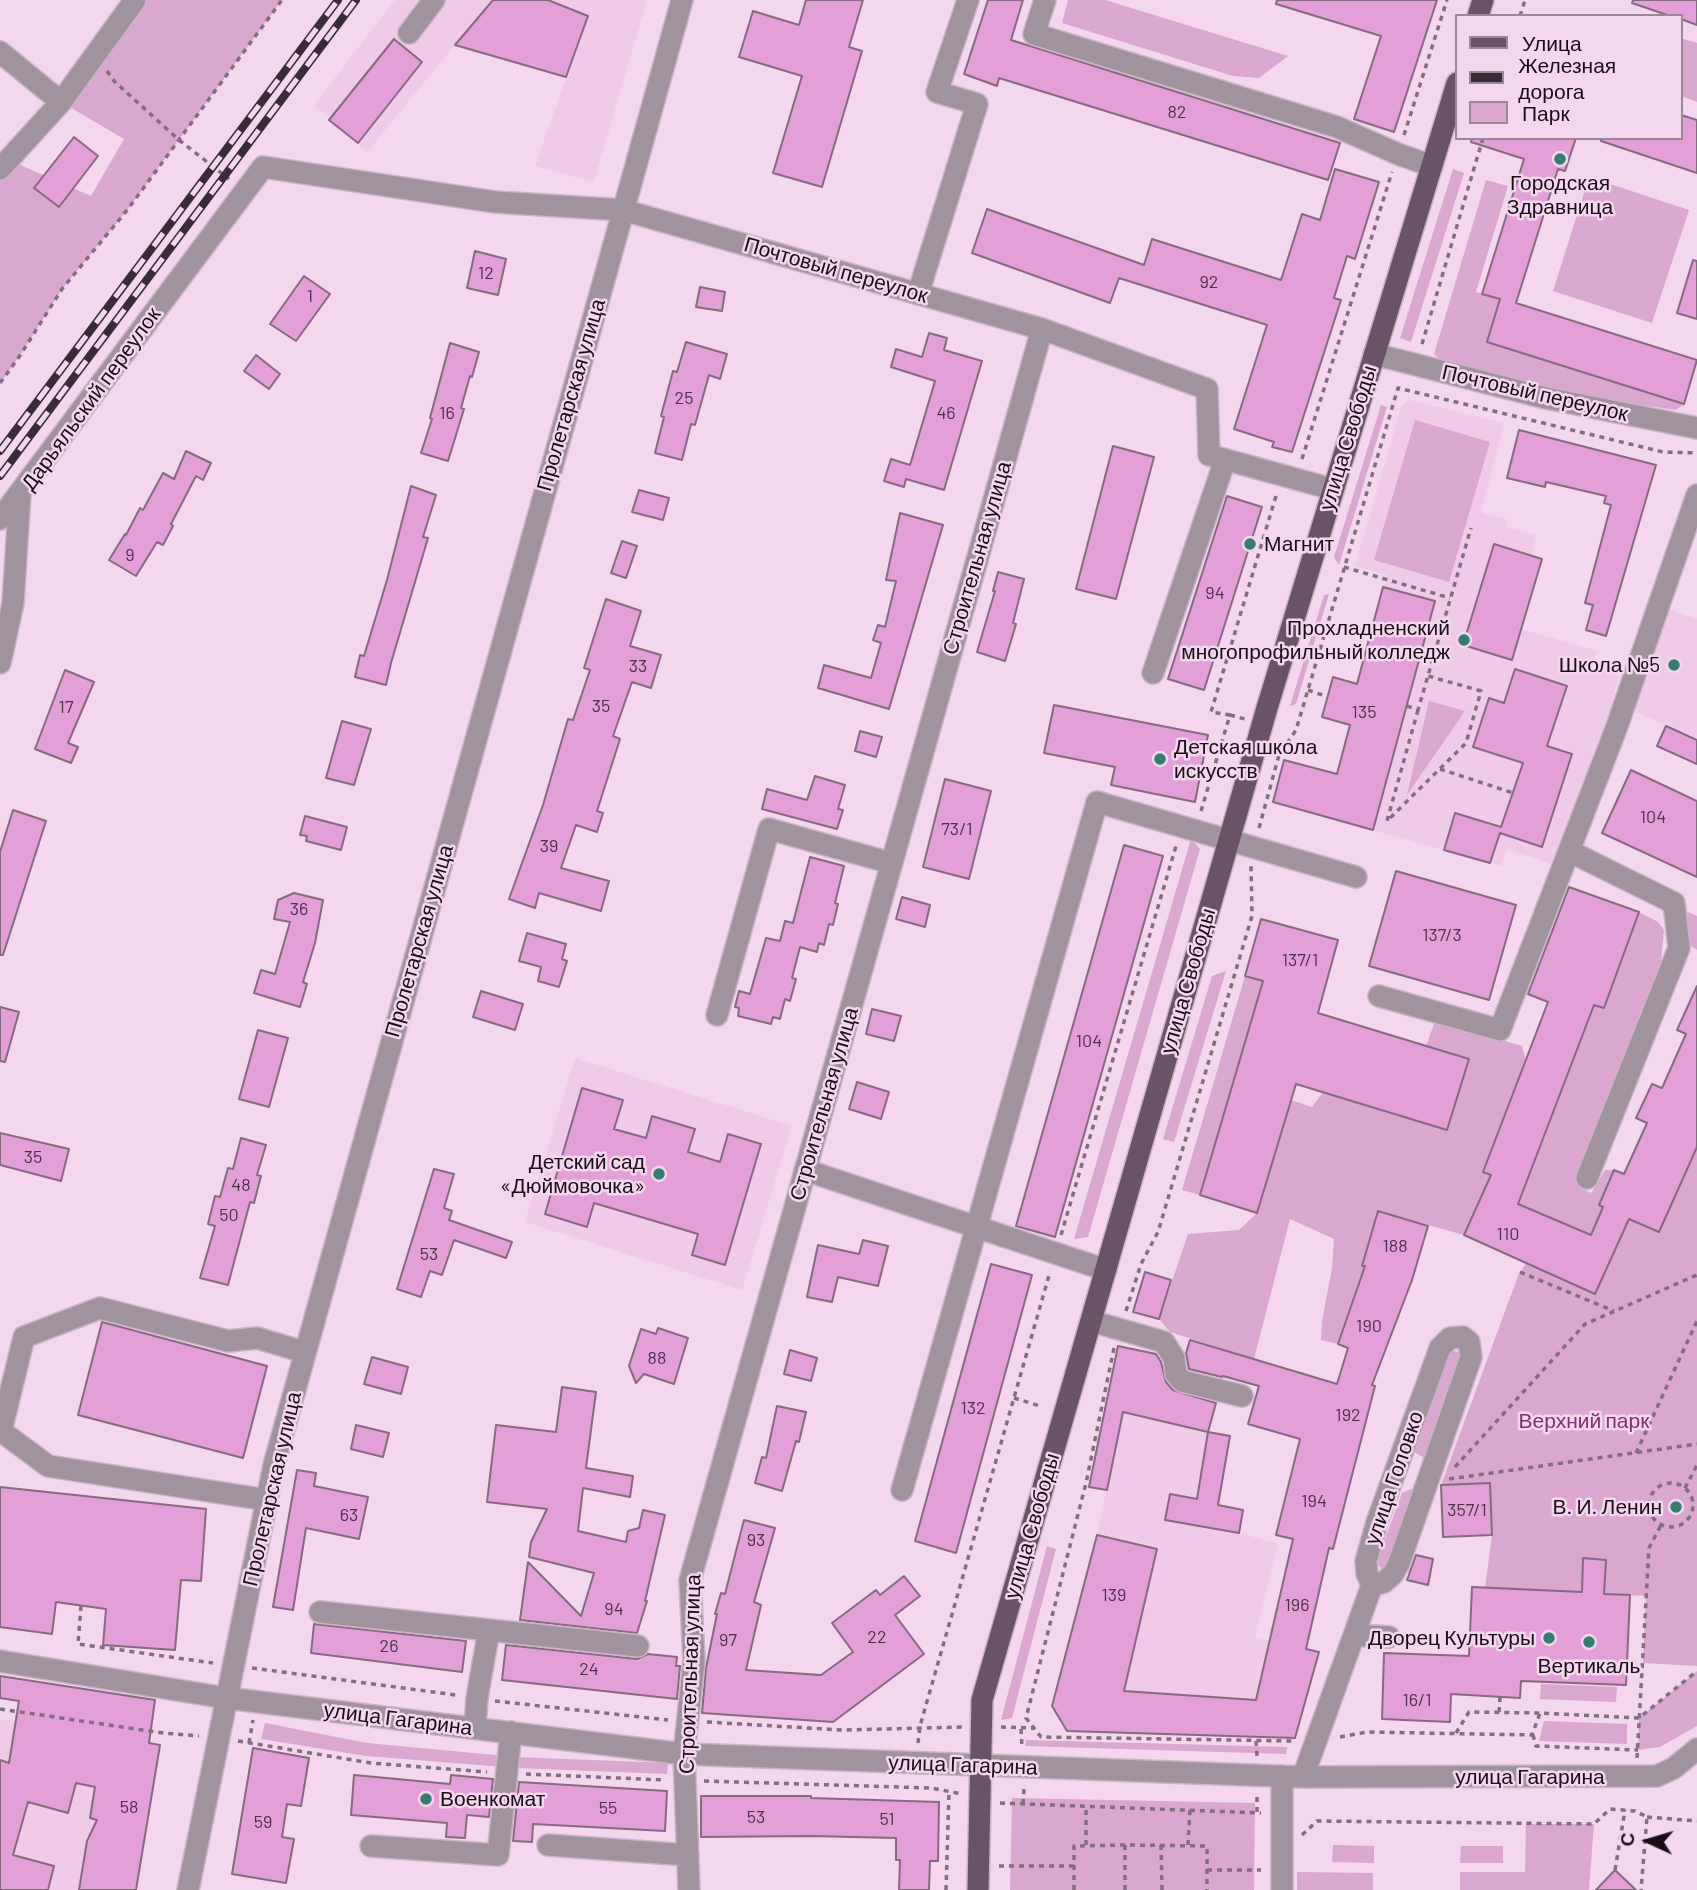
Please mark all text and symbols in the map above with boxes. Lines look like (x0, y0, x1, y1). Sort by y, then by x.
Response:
legend (1456, 14, 1683, 140)
text: Улица (1522, 30, 1582, 55)
text: Железная дорога (1518, 52, 1616, 103)
text: Парк (1522, 100, 1570, 125)
house number: 82 (1167, 101, 1187, 123)
marker: Городская Здравница (1552, 151, 1568, 167)
place label: Городская Здравница (1507, 170, 1613, 220)
street label: Почтовый переулок (741, 232, 931, 308)
house number: 12 (478, 262, 494, 284)
house number: 92 (1199, 271, 1219, 293)
house number: 1 (307, 285, 313, 307)
street label: Пролетарская улица (531, 296, 611, 494)
street label: Дарьяльский переулок (16, 303, 166, 495)
street label: Почтовый переулок (1440, 359, 1630, 427)
street label: улица Свободы (1314, 362, 1382, 514)
house number: 25 (675, 387, 693, 409)
house number: 16 (439, 402, 455, 424)
house number: 46 (936, 402, 956, 424)
street label: Строительная улица (937, 458, 1017, 658)
place label: Магнит (1264, 531, 1334, 557)
marker: Магнит (1242, 536, 1258, 552)
house number: 9 (125, 544, 135, 566)
house number: 94 (1205, 582, 1225, 604)
place label: Прохладненский многопрофильный колледж (1181, 615, 1450, 665)
marker: Прохладненский многопрофильный колледж (1456, 632, 1472, 648)
place label: Школа №5 (1559, 652, 1660, 678)
house number: 33 (629, 655, 647, 677)
marker: Школа №5 (1666, 657, 1682, 673)
house number: 35 (592, 695, 610, 717)
house number: 17 (59, 696, 73, 718)
house number: 135 (1352, 701, 1376, 723)
place label: Детская школа искусств (1174, 734, 1317, 784)
marker: Детская школа искусств (1152, 751, 1168, 767)
house number: 104 (1640, 806, 1666, 828)
house number: 73/1 (941, 818, 973, 840)
house number: 39 (540, 835, 558, 857)
street label: Пролетарская улица (379, 842, 459, 1040)
house number: 36 (290, 898, 308, 920)
street label: улица Свободы (1155, 905, 1221, 1057)
house number: 137/3 (1422, 924, 1462, 946)
house number: 137/1 (1282, 949, 1318, 971)
street label: Строительная улица (784, 1004, 864, 1204)
house number: 104 (1076, 1030, 1102, 1052)
house number: 35 (24, 1146, 42, 1168)
place label: Детский сад «Дюймовочка» (500, 1149, 645, 1199)
marker: Детский сад «Дюймовочка» (651, 1166, 667, 1182)
house number: 48 (231, 1174, 251, 1196)
house number: 50 (219, 1204, 239, 1226)
house number: 110 (1497, 1223, 1519, 1245)
house number: 188 (1382, 1235, 1408, 1257)
house number: 53 (420, 1243, 438, 1265)
house number: 190 (1356, 1315, 1382, 1337)
house number: 88 (648, 1347, 666, 1369)
street label: Пролетарская улица (237, 1389, 307, 1589)
house number: 132 (960, 1397, 986, 1419)
house number: 192 (1335, 1404, 1361, 1426)
street label: улица Головко (1359, 1408, 1429, 1548)
park label: Верхний парк (1519, 1408, 1649, 1434)
street label: улица Свободы (999, 1450, 1065, 1602)
house number: 194 (1301, 1490, 1327, 1512)
place label: В. И. Ленин (1552, 1494, 1662, 1520)
house number: 357/1 (1447, 1499, 1487, 1521)
marker: В. И. Ленин (1668, 1499, 1684, 1515)
house number: 63 (340, 1504, 358, 1526)
house number: 93 (747, 1529, 765, 1551)
street label: Строительная улица (674, 1574, 706, 1774)
house number: 139 (1102, 1584, 1126, 1606)
house number: 196 (1285, 1594, 1309, 1616)
house number: 94 (604, 1598, 624, 1620)
place label: Дворец Культуры (1368, 1625, 1535, 1651)
house number: 22 (867, 1626, 887, 1648)
house number: 97 (719, 1629, 737, 1651)
marker: Дворец Культуры (1541, 1630, 1557, 1646)
marker: Вертикаль (1581, 1634, 1597, 1650)
house number: 26 (380, 1635, 398, 1657)
place label: Вертикаль (1538, 1653, 1640, 1679)
house number: 24 (579, 1658, 599, 1680)
house number: 16/1 (1402, 1689, 1432, 1711)
street label: улица Гагарина (322, 1697, 474, 1741)
street label: улица Гагарина (888, 1750, 1038, 1780)
street label: улица Гагарина (1455, 1764, 1605, 1790)
place label: Военкомат (440, 1786, 545, 1812)
marker: Военкомат (418, 1791, 434, 1807)
house number: 58 (120, 1796, 138, 1818)
house number: 55 (599, 1797, 617, 1819)
house number: 53 (747, 1806, 765, 1828)
north arrow (1613, 1806, 1683, 1876)
house number: 51 (879, 1808, 895, 1830)
house number: 59 (254, 1811, 272, 1833)
text: С (1615, 1832, 1639, 1847)

